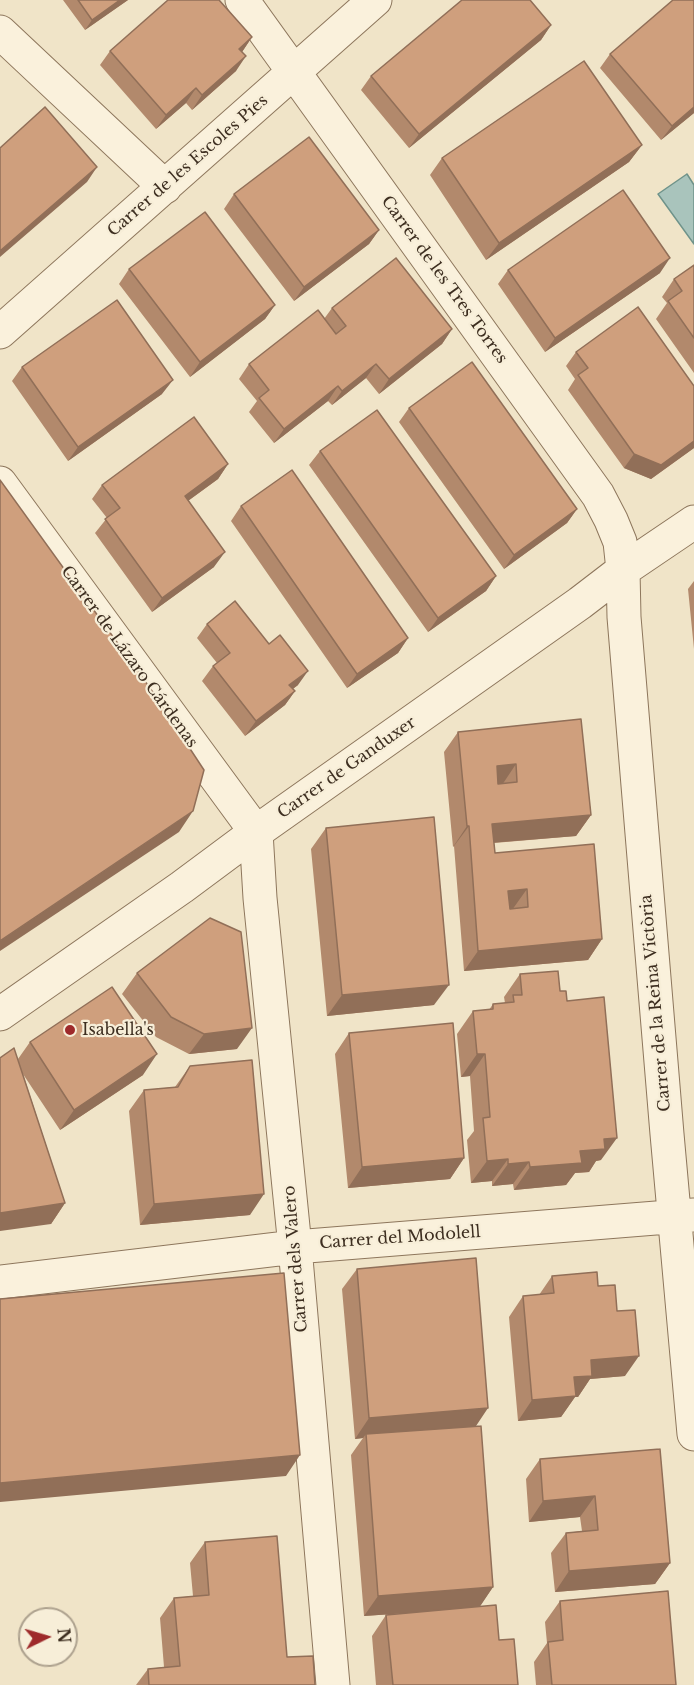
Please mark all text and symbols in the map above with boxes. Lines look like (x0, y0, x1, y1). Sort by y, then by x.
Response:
street label: Carrer de les Escoles Pies (104, 91, 272, 241)
street label: Carrer de les Tres Torres (377, 193, 511, 367)
street label: Carrer de Lázaro Cárdenas (57, 562, 201, 752)
street label: Carrer de Ganduxer (274, 713, 420, 823)
street label: Carrer de la Reina Victòria (637, 894, 675, 1112)
place label: Isabella's (82, 1020, 154, 1040)
marker: Isabella's (63, 1023, 77, 1037)
street label: Carrer dels Valero (280, 1185, 312, 1333)
street label: Carrer del Modolell (319, 1223, 481, 1253)
north arrow (18, 1607, 78, 1667)
text: N (53, 1627, 75, 1644)

